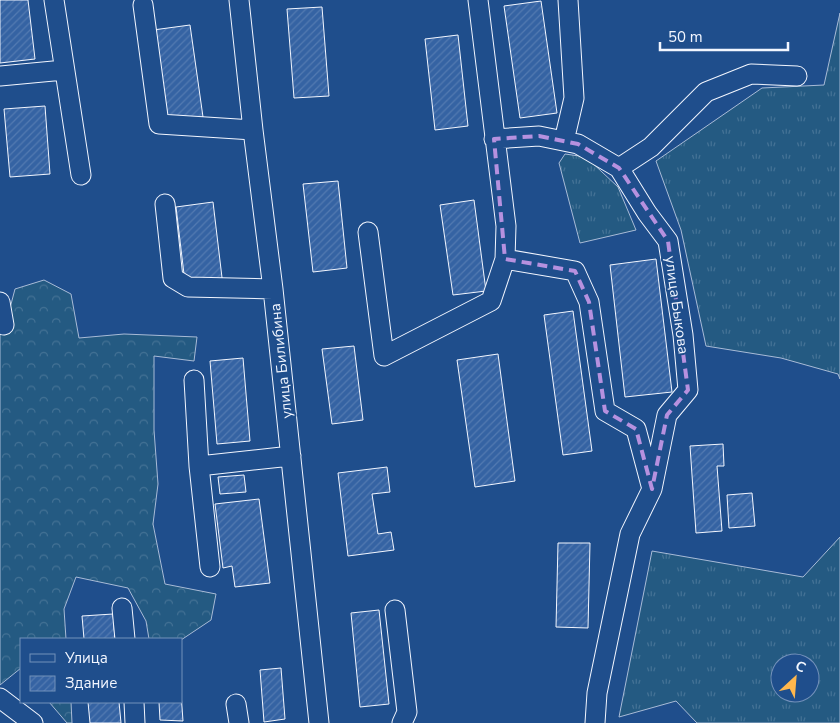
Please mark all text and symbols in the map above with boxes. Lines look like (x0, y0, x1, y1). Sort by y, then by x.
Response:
scale bar (660, 20, 788, 52)
text: 50 m (668, 27, 703, 47)
street label: улица Быкова (660, 254, 694, 356)
street label: улица Билибина (265, 302, 297, 420)
legend (20, 638, 182, 703)
text: Улица (64, 648, 108, 668)
north arrow (770, 653, 820, 703)
text: С (792, 656, 809, 678)
text: Здание (65, 673, 117, 693)

